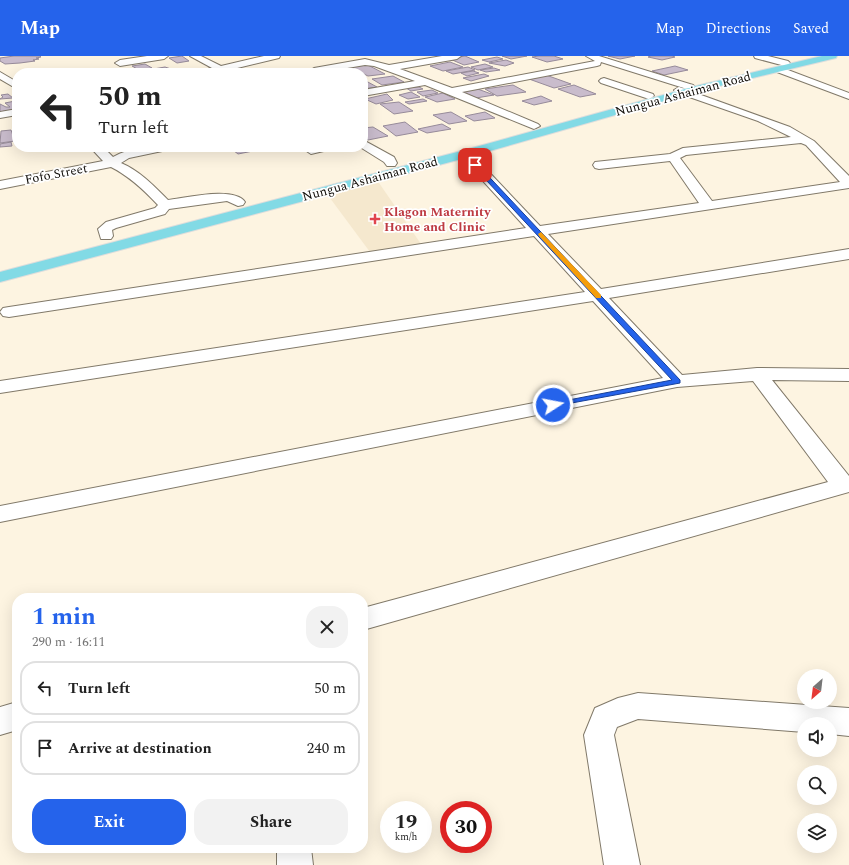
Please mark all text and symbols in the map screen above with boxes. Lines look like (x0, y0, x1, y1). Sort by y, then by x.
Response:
text: Map (20, 14, 60, 43)
text: Map (656, 18, 684, 39)
text: Directions (706, 18, 771, 39)
text: Saved (793, 18, 829, 39)
street label: Nungua Ashaiman Road (613, 66, 753, 122)
text: 50 m (98, 75, 162, 118)
icon: left (32, 84, 84, 136)
text: Turn left (98, 114, 169, 141)
pin (458, 148, 492, 182)
street label: Nungua Ashaiman Road (300, 151, 440, 207)
icon: arrive (464, 154, 486, 176)
street label: Fofo Street (23, 158, 89, 190)
place label: Klagon Maternity Home and Clinic (384, 202, 491, 237)
marker: Klagon Maternity Home and Clinic (369, 213, 381, 225)
position arrow (532, 384, 574, 426)
text: 1 min (32, 599, 96, 635)
button: close (306, 606, 348, 648)
text: 290 m · 16:11 (32, 632, 105, 652)
north arrow (797, 669, 837, 709)
map controls (797, 669, 837, 853)
icon: left (34, 677, 56, 699)
text: Turn left (68, 677, 130, 700)
text: 50 m (314, 677, 346, 700)
button: sound (797, 717, 837, 757)
icon: arrive (34, 737, 56, 759)
text: Arrive at destination (68, 737, 212, 760)
text: 240 m (307, 737, 346, 760)
button: search (797, 765, 837, 805)
button: Exit (32, 799, 186, 845)
button: Share (194, 799, 348, 845)
speed limit sign: 30 (440, 801, 492, 853)
text: 19 (395, 807, 417, 837)
button: layers (797, 813, 837, 853)
text: km/h (395, 829, 417, 845)

